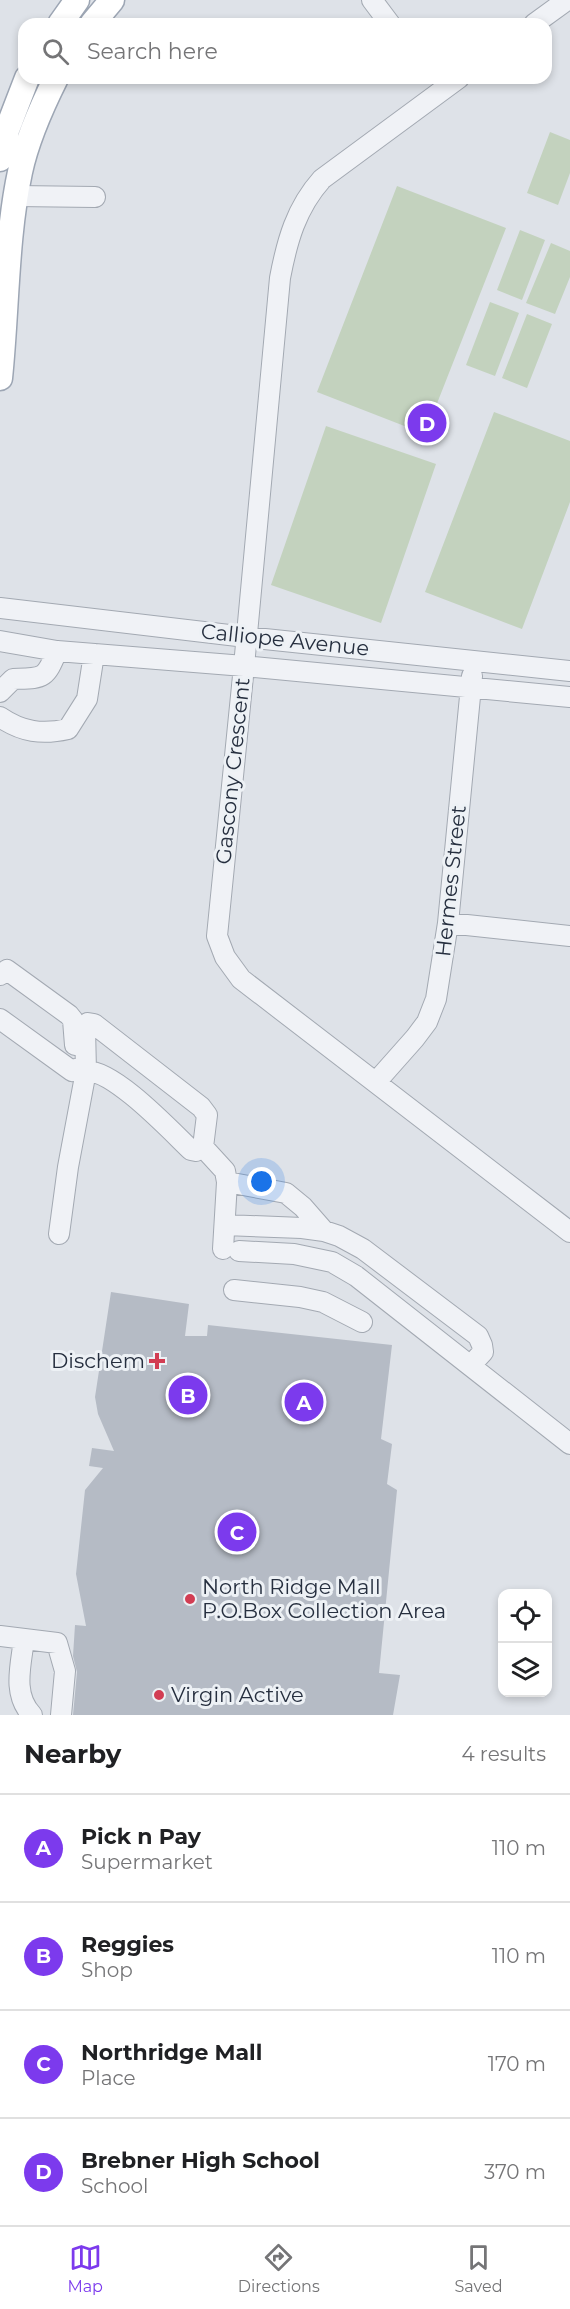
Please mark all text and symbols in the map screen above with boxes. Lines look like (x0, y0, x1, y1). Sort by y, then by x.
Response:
search box (18, 18, 552, 84)
icon: search (39, 35, 72, 68)
text: Search here (87, 38, 218, 65)
pin: D (408, 400, 446, 446)
street label: Calliope Avenue (200, 618, 370, 661)
street label: Gascony Crescent (210, 676, 255, 865)
street label: Hermes Street (430, 804, 471, 958)
your location (247, 1167, 276, 1196)
place label: Dischem (51, 1348, 145, 1373)
marker: Dischem (150, 1354, 164, 1368)
pin: B (168, 1372, 207, 1418)
pin: A (284, 1380, 324, 1424)
pin: C (218, 1510, 256, 1555)
place label: North Ridge Mall P.O.Box Collection Area (202, 1574, 446, 1623)
map controls (498, 1589, 552, 1697)
button: locate (498, 1589, 552, 1643)
marker: North Ridge Mall P.O.Box Collection Area (183, 1592, 197, 1606)
button: layers (498, 1643, 552, 1697)
place label: Virgin Active (171, 1682, 304, 1707)
marker: Virgin Active (152, 1688, 166, 1702)
text: Nearby (24, 1738, 121, 1770)
text: 4 results (461, 1742, 546, 1766)
text: Pick n Pay (81, 1823, 201, 1850)
text: A (36, 1836, 51, 1860)
text: 110 m (492, 1836, 546, 1860)
text: Supermarket (81, 1850, 213, 1874)
text: Reggies (81, 1931, 174, 1958)
text: B (36, 1944, 51, 1968)
text: 110 m (492, 1944, 546, 1968)
text: Shop (81, 1958, 133, 1982)
text: Northridge Mall (81, 2039, 262, 2066)
text: C (36, 2052, 51, 2076)
text: 170 m (488, 2052, 546, 2076)
text: Place (81, 2066, 136, 2090)
text: Brebner High School (81, 2147, 320, 2174)
text: D (35, 2160, 52, 2184)
text: 370 m (484, 2160, 546, 2184)
text: School (81, 2174, 148, 2198)
tab: Map (67, 2241, 103, 2296)
tab: Directions (238, 2241, 320, 2296)
tab: Saved (455, 2241, 503, 2296)

